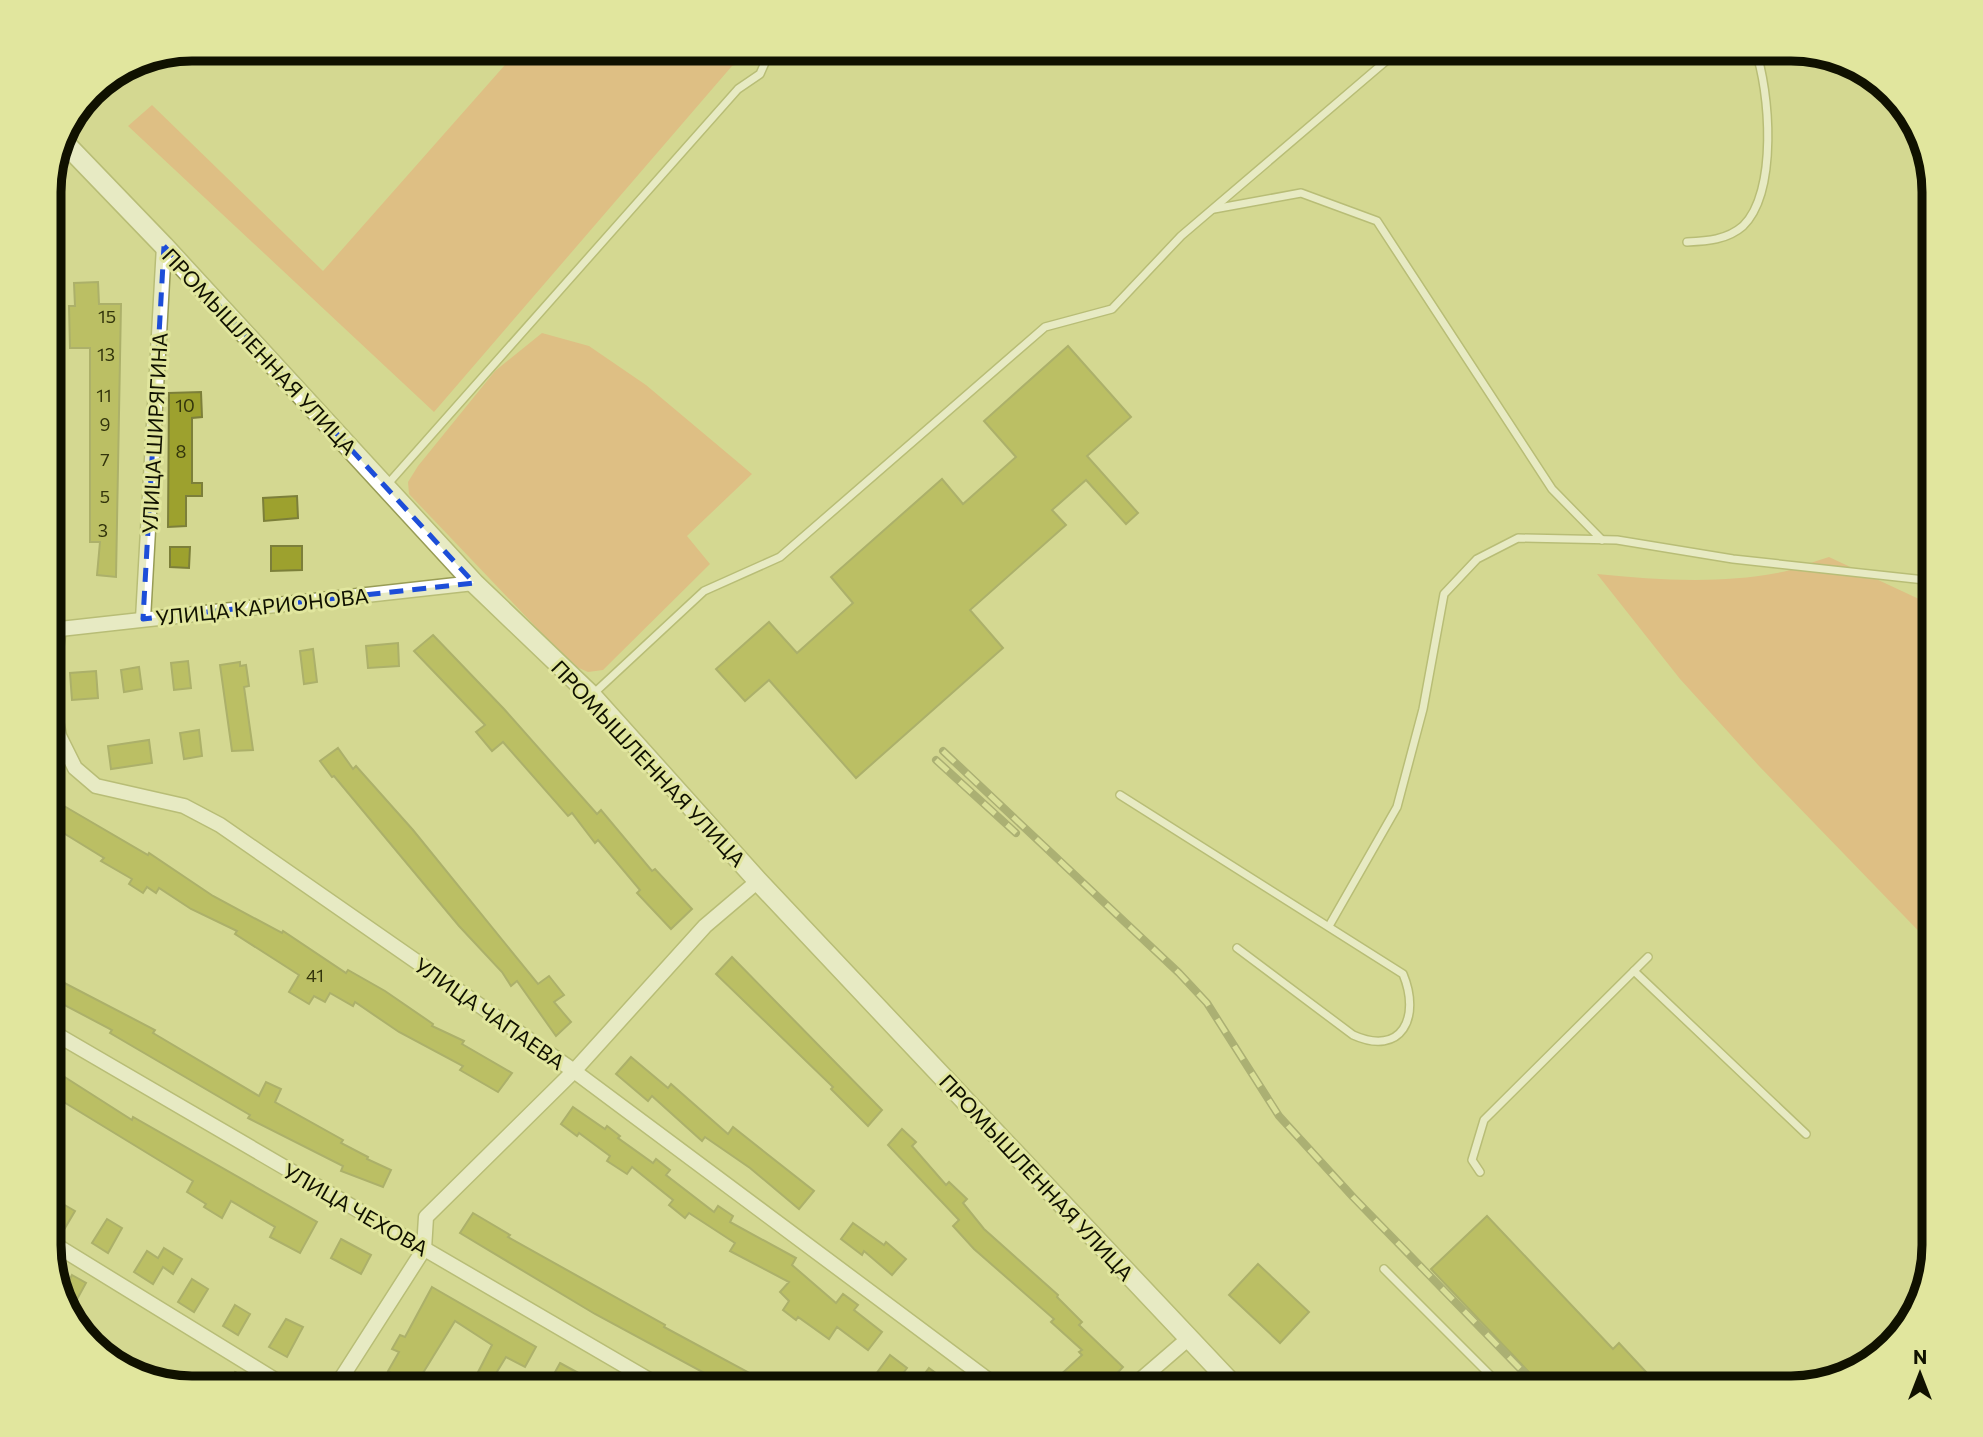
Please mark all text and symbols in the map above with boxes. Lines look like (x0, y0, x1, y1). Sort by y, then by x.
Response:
street label: ПРОМЫШЛЕННАЯ УЛИЦА (158, 243, 362, 459)
house number: 15 (98, 305, 116, 327)
street label: УЛИЦА ШИРЯГИНА (136, 332, 172, 534)
house number: 13 (97, 343, 115, 365)
house number: 11 (96, 384, 112, 406)
house number: 10 (175, 394, 195, 416)
house number: 9 (100, 413, 110, 435)
house number: 8 (176, 440, 187, 462)
house number: 7 (100, 448, 110, 470)
house number: 5 (100, 485, 110, 507)
house number: 3 (98, 519, 108, 541)
street label: УЛИЦА КАРИОНОВА (154, 582, 370, 630)
street label: ПРОМЫШЛЕННАЯ УЛИЦА (547, 655, 751, 871)
street label: УЛИЦА ЧАПАЕВА (410, 952, 570, 1074)
house number: 41 (306, 964, 324, 986)
street label: ПРОМЫШЛЕННАЯ УЛИЦА (935, 1069, 1139, 1285)
street label: УЛИЦА ЧЕХОВА (279, 1157, 433, 1261)
north arrow (1885, 1339, 1955, 1409)
text: N (1913, 1345, 1927, 1368)

